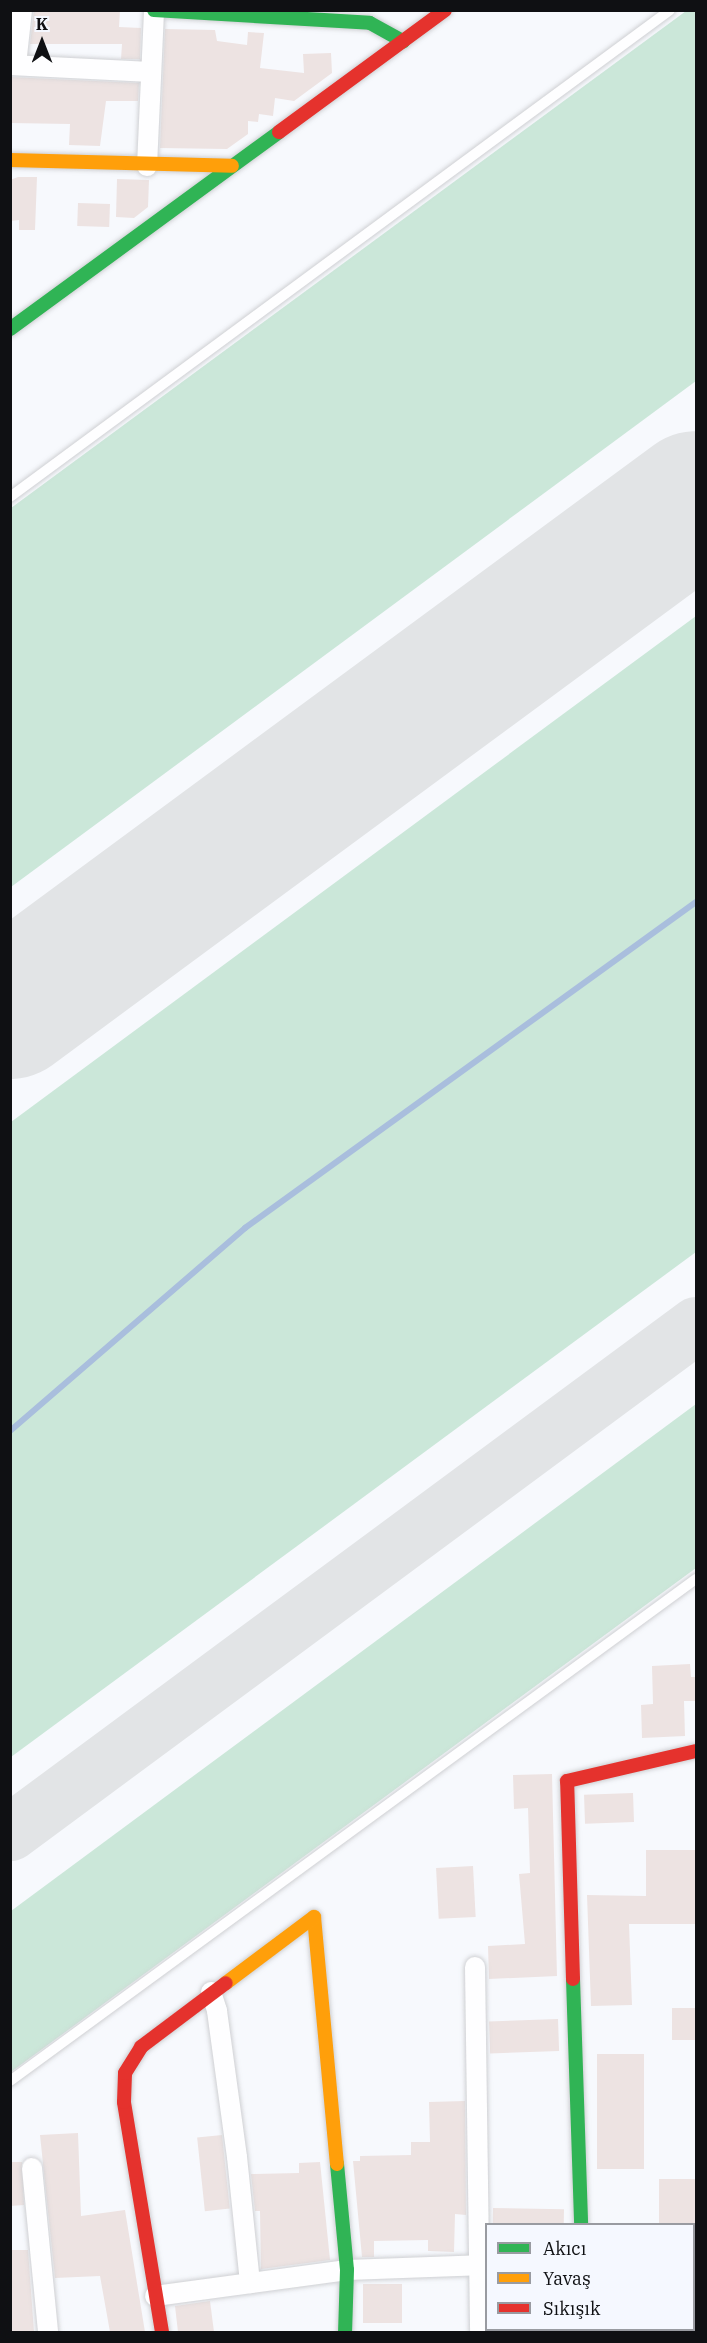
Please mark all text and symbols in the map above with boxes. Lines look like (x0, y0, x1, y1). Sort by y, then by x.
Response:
north arrow (12, 12, 72, 72)
text: K (36, 14, 48, 34)
legend (485, 2223, 695, 2331)
text: Akıcı (543, 2237, 586, 2260)
text: Yavaş (543, 2267, 591, 2290)
text: Sıkışık (543, 2297, 600, 2320)

